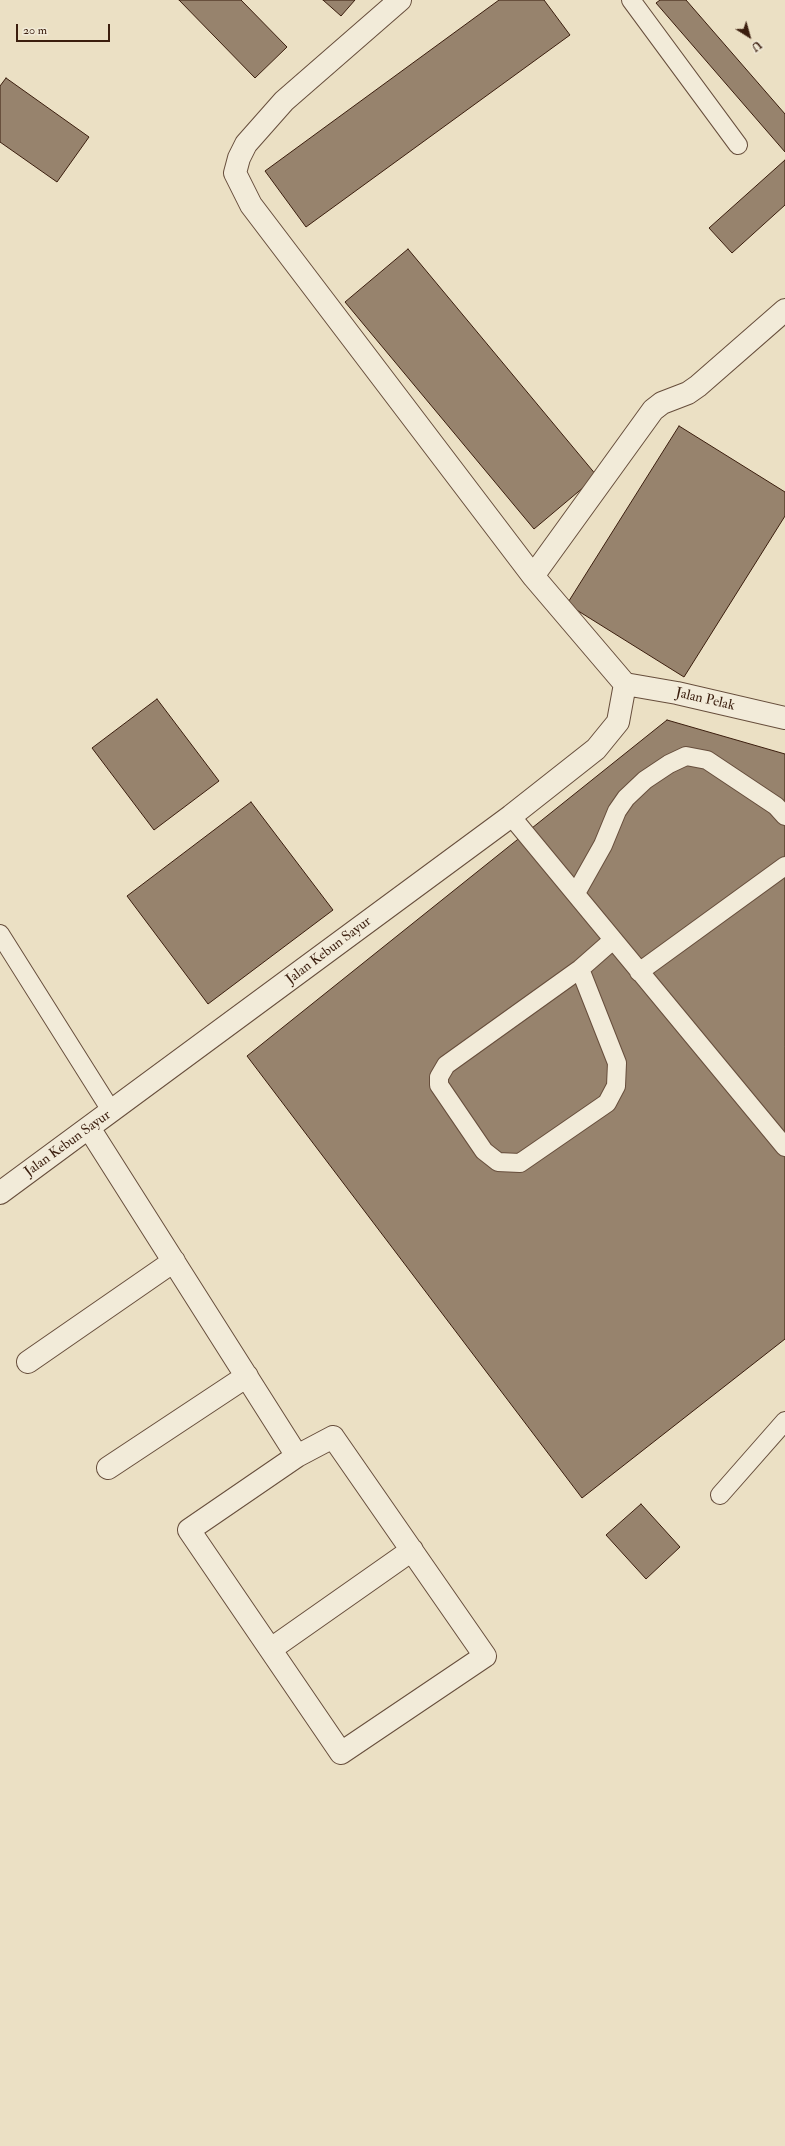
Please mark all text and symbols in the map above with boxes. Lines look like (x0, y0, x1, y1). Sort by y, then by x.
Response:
scale bar (18, 16, 112, 42)
north arrow (729, 16, 769, 56)
text: 20 m (23, 23, 47, 38)
text: U (749, 38, 764, 54)
street label: Jalan Pelak (674, 685, 736, 715)
street label: Jalan Kebun Sayur (283, 913, 375, 989)
street label: Jalan Kebun Sayur (22, 1107, 114, 1181)

